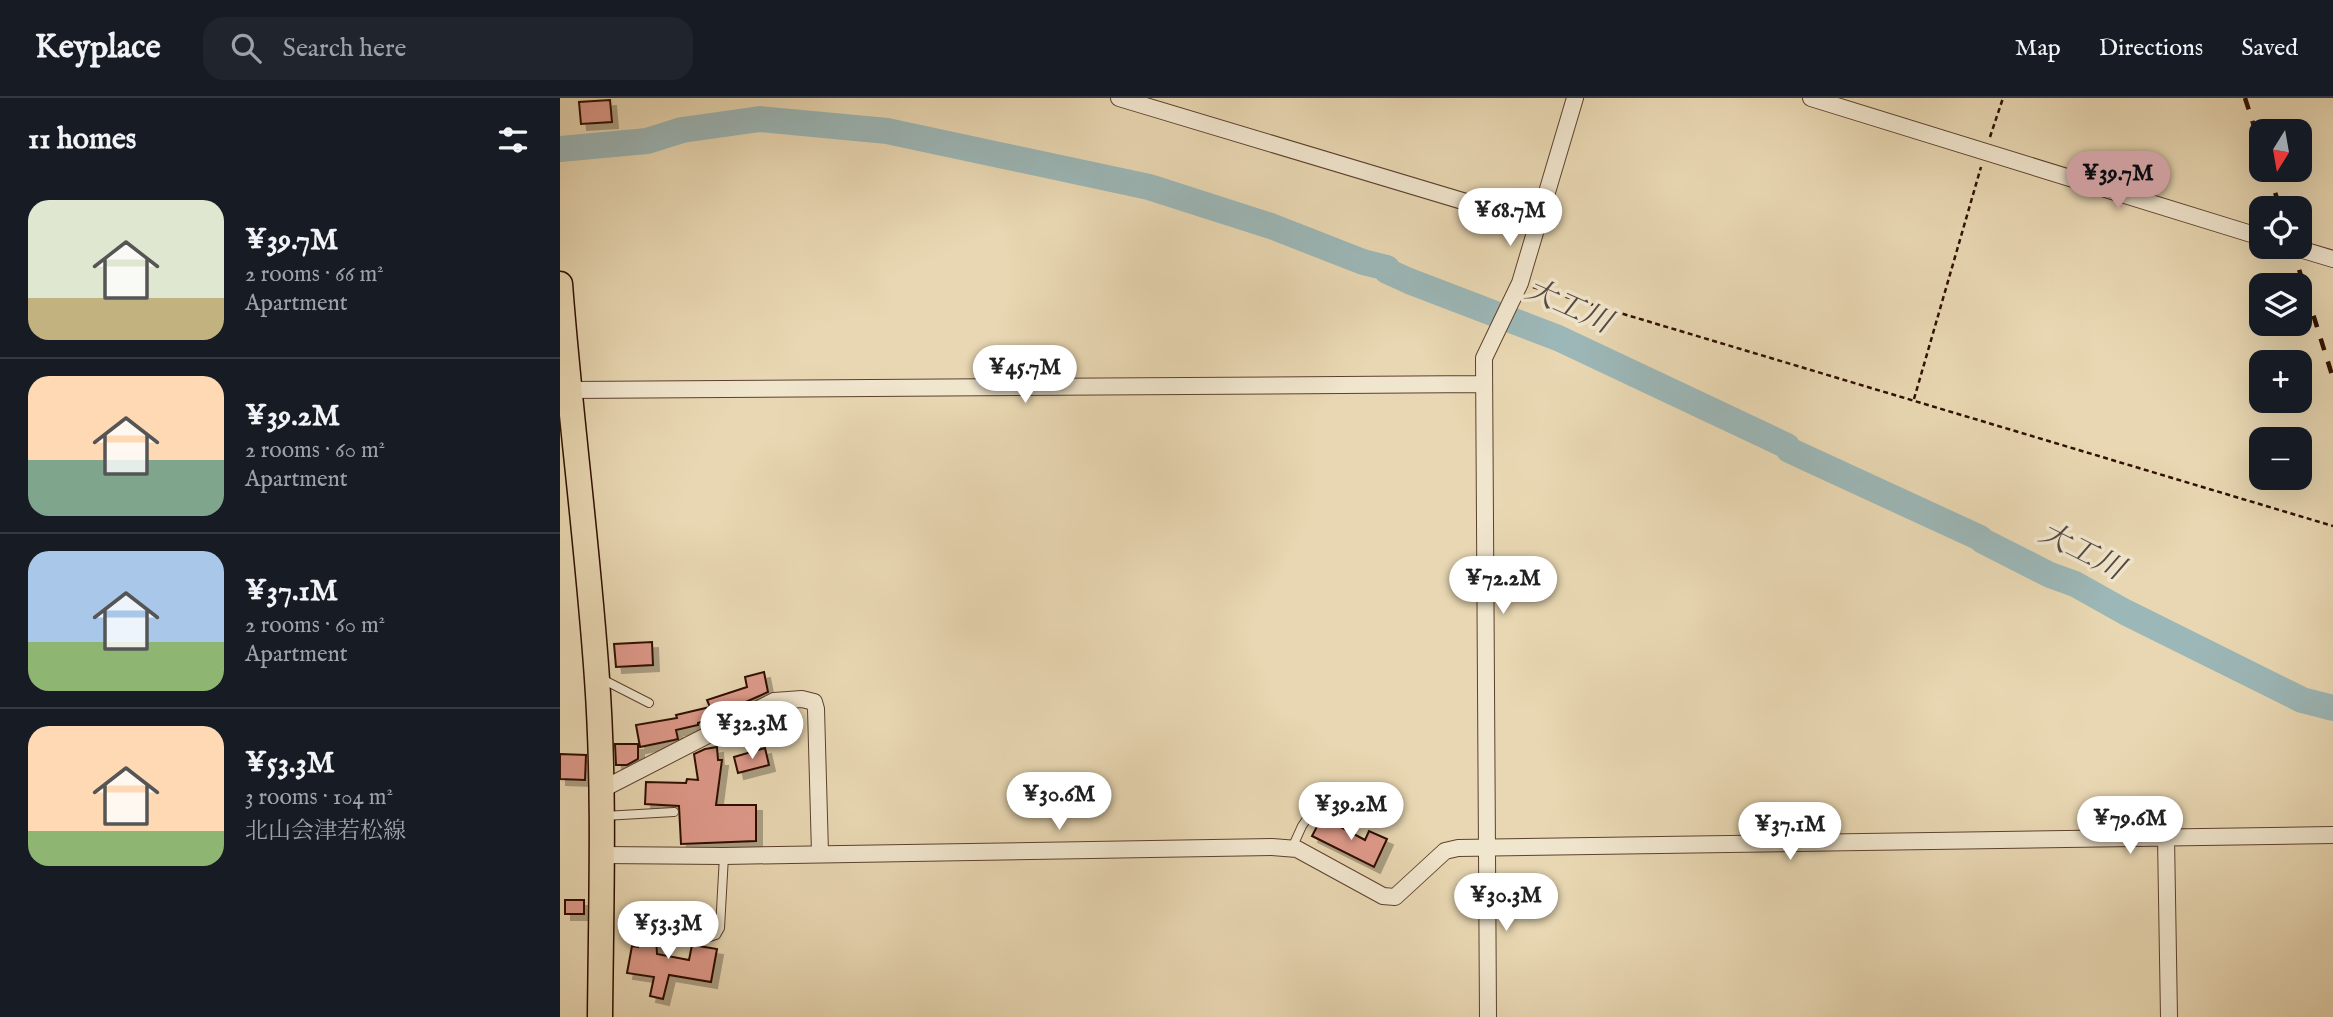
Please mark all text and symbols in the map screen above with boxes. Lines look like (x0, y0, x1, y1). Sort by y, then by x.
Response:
search box (203, 17, 693, 80)
text: Keyplace (35, 27, 161, 69)
icon: search (227, 29, 265, 67)
text: Search here (283, 32, 407, 65)
text: Map (2015, 33, 2061, 64)
text: Directions (2099, 33, 2203, 64)
text: Saved (2241, 33, 2298, 64)
north arrow (2249, 119, 2312, 182)
map controls (2249, 119, 2312, 490)
text: 11 homes (28, 121, 136, 159)
icon: filters (494, 121, 532, 159)
pin: ¥39.7M (2061, 152, 2175, 211)
text: ¥39.7M (2082, 159, 2154, 188)
pin: ¥68.7M (1453, 188, 1567, 248)
text: ¥68.7M (1474, 196, 1546, 225)
button: locate (2249, 196, 2312, 259)
text: ¥39.7M (245, 222, 338, 260)
icon: home (84, 228, 168, 312)
text: 2 rooms · 66 m² (245, 260, 384, 289)
water label: 大工川 (1519, 271, 1620, 344)
button: layers (2249, 273, 2312, 336)
text: Apartment (245, 289, 348, 318)
pin: ¥45.7M (968, 345, 1082, 405)
button: + (2249, 350, 2312, 413)
text: ¥45.7M (989, 353, 1061, 382)
text: ¥39.2M (245, 398, 340, 436)
icon: home (84, 404, 168, 488)
button: − (2249, 427, 2312, 490)
text: 2 rooms · 60 m² (245, 436, 385, 465)
text: Apartment (245, 465, 348, 494)
water label: 大工川 (2032, 515, 2132, 591)
pin: ¥72.2M (1446, 556, 1560, 616)
text: ¥72.2M (1465, 564, 1541, 593)
text: ¥37.1M (245, 573, 338, 611)
icon: home (84, 579, 168, 663)
text: 2 rooms · 60 m² (245, 611, 385, 640)
text: Apartment (245, 640, 348, 669)
pin: ¥32.3M (695, 702, 809, 761)
text: ¥32.3M (716, 709, 788, 738)
text: ¥53.3M (245, 745, 335, 783)
icon: home (84, 754, 168, 838)
pin: ¥30.6M (1002, 772, 1116, 832)
text: ¥30.6M (1023, 780, 1095, 809)
pin: ¥39.2M (1294, 782, 1408, 842)
text: 3 rooms · 104 m² (245, 783, 393, 812)
text: ¥39.2M (1315, 790, 1387, 819)
pin: ¥79.6M (2073, 796, 2187, 856)
pin: ¥37.1M (1733, 802, 1847, 862)
text: ¥79.6M (2093, 804, 2167, 833)
text: ¥37.1M (1754, 810, 1826, 839)
text: 北山会津若松線 (245, 817, 406, 846)
pin: ¥30.3M (1449, 874, 1563, 933)
text: ¥30.3M (1470, 881, 1542, 910)
pin: ¥53.3M (611, 902, 725, 961)
text: ¥53.3M (634, 909, 702, 938)

